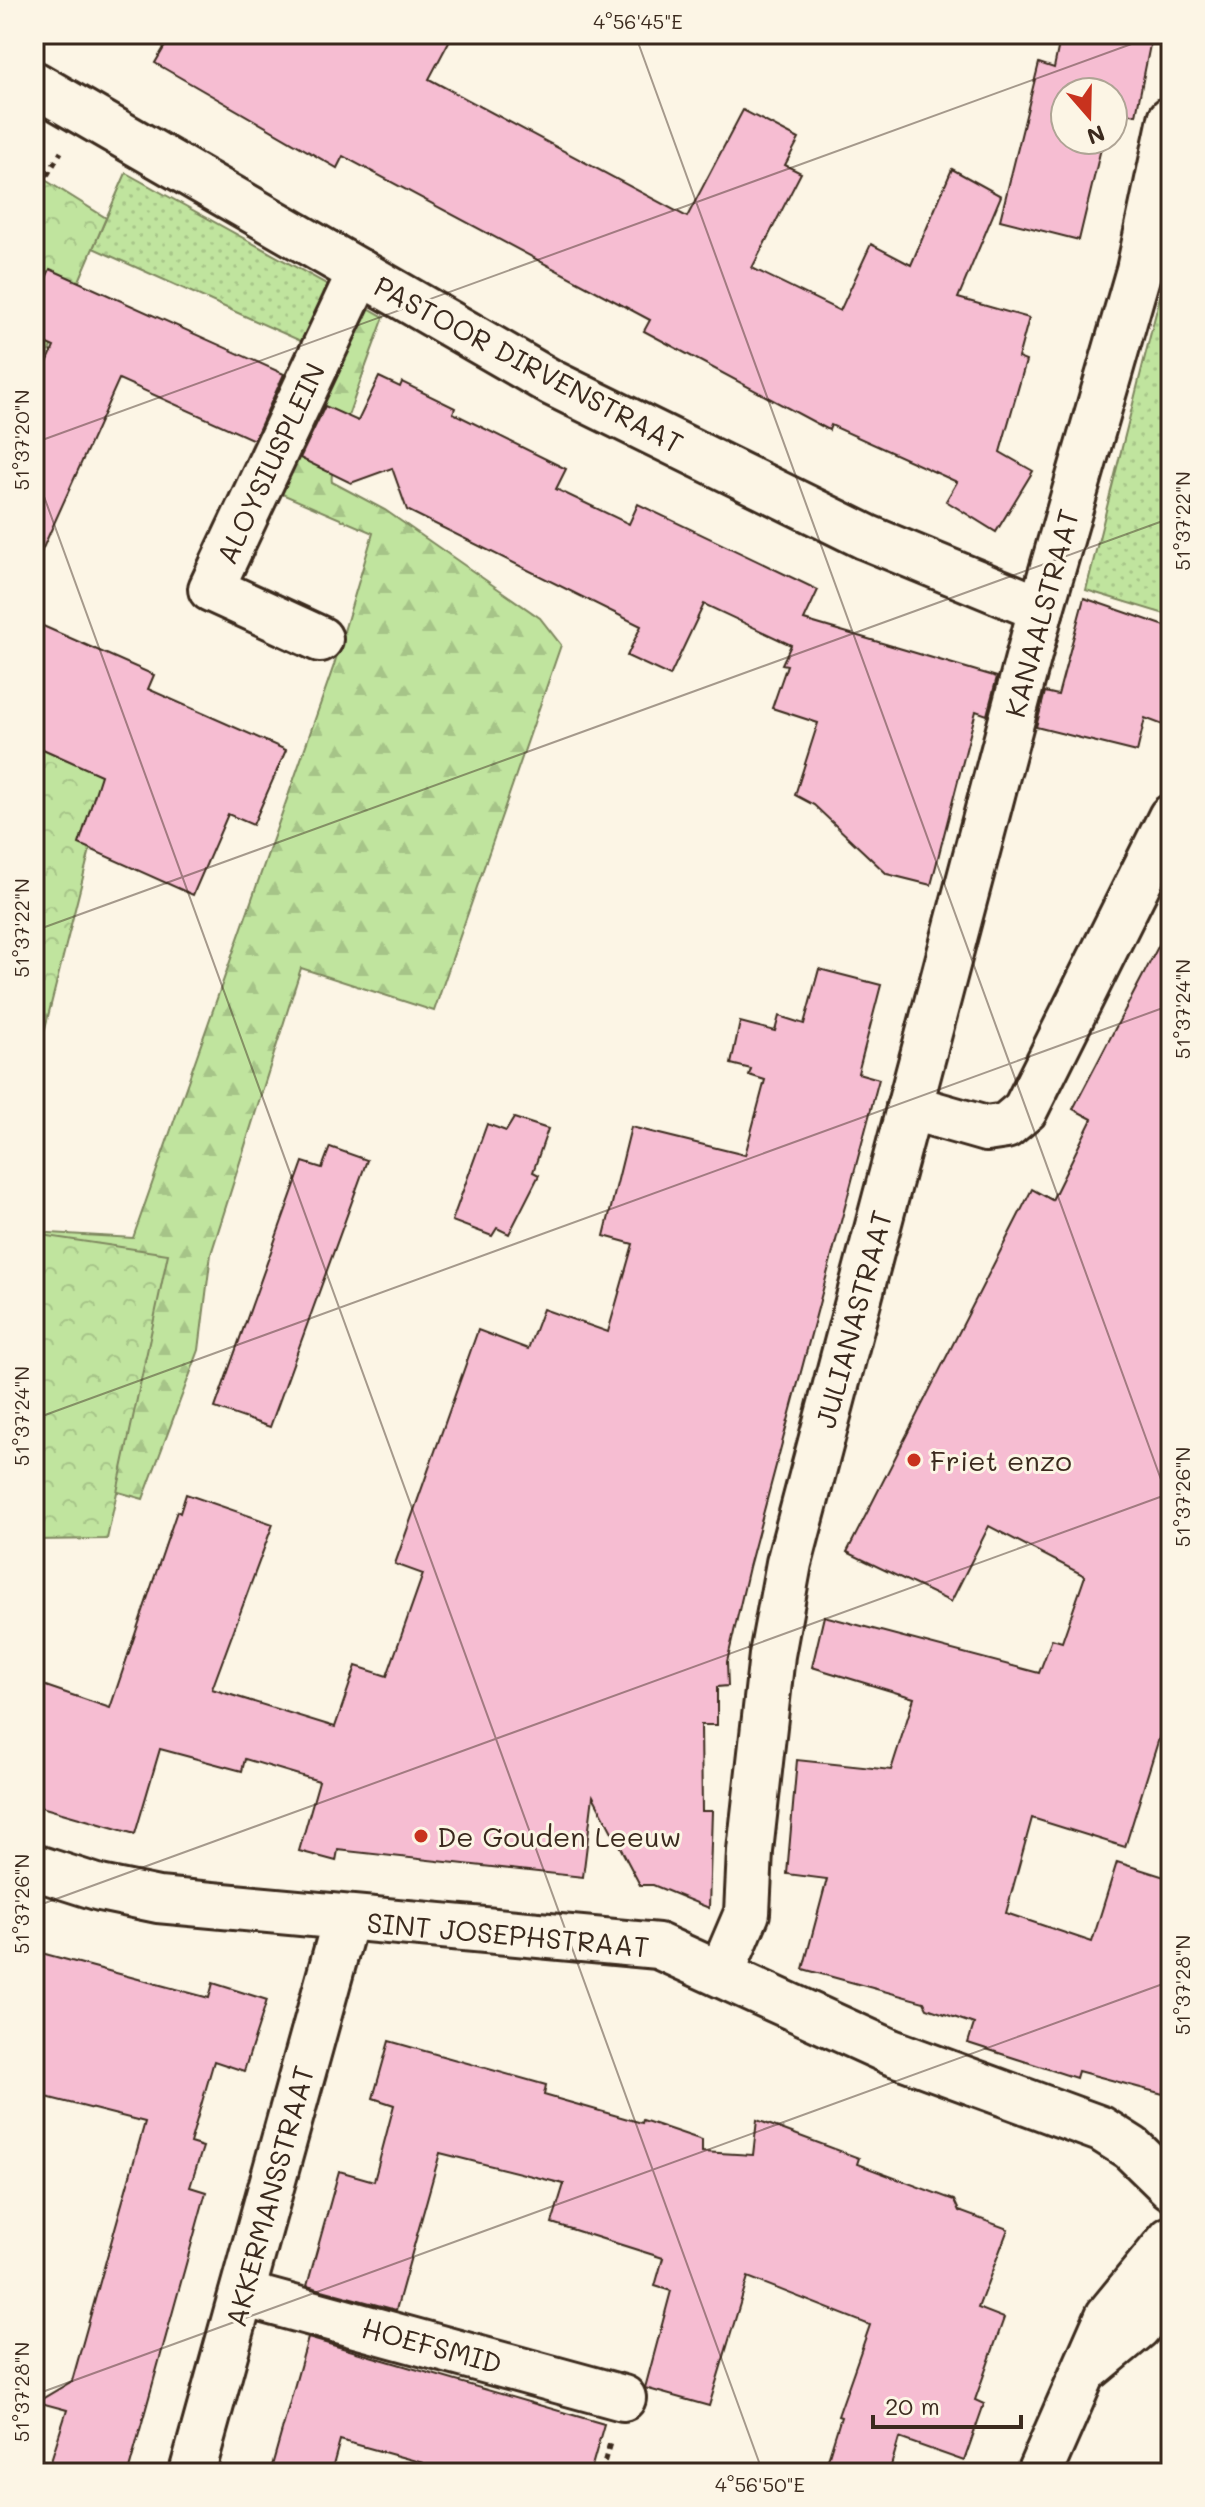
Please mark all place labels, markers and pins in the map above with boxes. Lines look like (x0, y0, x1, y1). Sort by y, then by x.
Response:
place label: Friet enzo (930, 1442, 1072, 1478)
marker: Friet enzo (905, 1451, 923, 1469)
place label: De Gouden Leeuw (437, 1818, 681, 1854)
marker: De Gouden Leeuw (412, 1827, 430, 1845)

